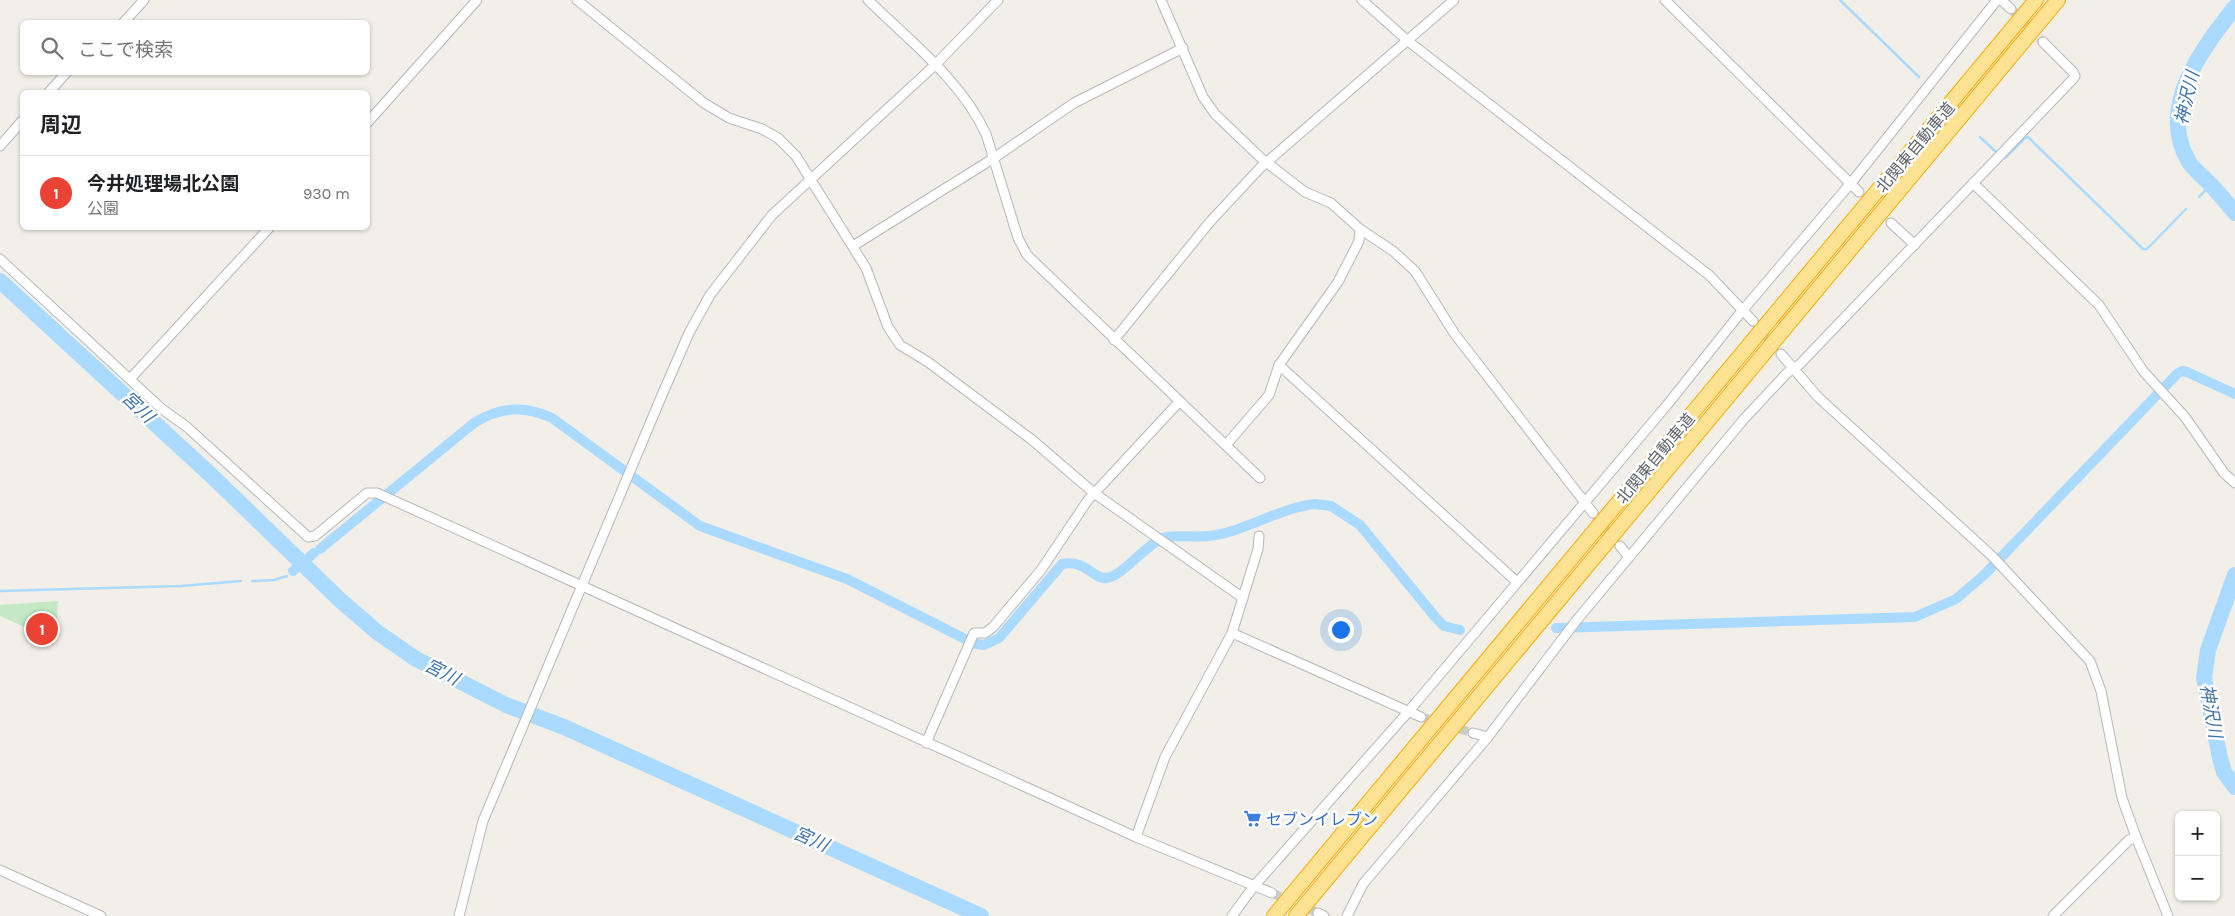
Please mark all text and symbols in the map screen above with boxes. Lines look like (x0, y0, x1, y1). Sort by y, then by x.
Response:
search box (20, 20, 370, 75)
icon: search (38, 34, 66, 62)
text: ここで検索 (78, 39, 173, 61)
water label: 神沢川 (2170, 67, 2204, 127)
street label: 北関東自動車道 (1872, 98, 1959, 196)
text: 周辺 (40, 113, 82, 137)
text: 今井処理場北公園 (87, 173, 239, 195)
text: 1 (53, 184, 59, 203)
text: 930 m (303, 184, 350, 203)
text: 公園 (87, 199, 119, 218)
water label: 宮川 (117, 387, 160, 429)
street label: 北関東自動車道 (1612, 409, 1699, 507)
pin: 1 (26, 610, 58, 648)
your location (1328, 617, 1354, 643)
water label: 宮川 (421, 654, 465, 691)
water label: 神沢川 (2195, 683, 2227, 741)
supermarket icon: セブンイレブン (1242, 809, 1262, 829)
place label: セブンイレブン (1266, 810, 1378, 829)
map controls (2175, 811, 2220, 901)
button: + (2175, 811, 2220, 856)
water label: 宮川 (790, 822, 834, 857)
button: − (2175, 856, 2220, 901)

